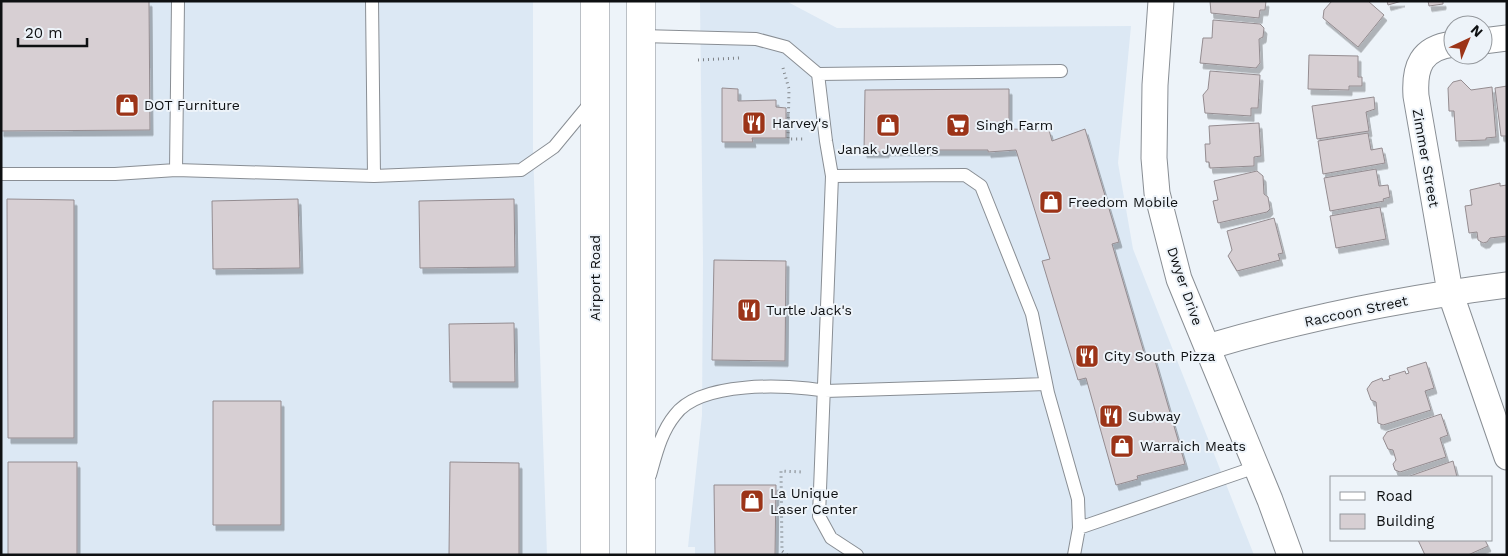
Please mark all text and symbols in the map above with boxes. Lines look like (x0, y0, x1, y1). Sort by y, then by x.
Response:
scale bar (18, 15, 86, 47)
north arrow (1443, 15, 1493, 65)
text: N (1468, 21, 1486, 40)
text: 20 m (25, 24, 63, 42)
shop icon: DOT Furniture (114, 92, 140, 118)
place label: DOT Furniture (144, 97, 240, 113)
street label: Zimmer Street (1409, 108, 1443, 209)
restaurant icon: Harvey's (741, 110, 767, 136)
shop icon: Janak Jwellers (875, 112, 901, 138)
supermarket icon: Singh Farm (945, 112, 971, 138)
place label: Harvey's (772, 115, 829, 131)
place label: Singh Farm (976, 117, 1053, 133)
place label: Janak Jwellers (837, 141, 939, 157)
shop icon: Freedom Mobile (1038, 189, 1064, 215)
place label: Freedom Mobile (1068, 194, 1178, 210)
street label: Airport Road (587, 235, 603, 321)
street label: Dwyer Drive (1164, 245, 1206, 327)
street label: Raccoon Street (1303, 292, 1409, 330)
restaurant icon: Turtle Jack's (736, 297, 762, 323)
place label: Turtle Jack's (766, 302, 852, 318)
restaurant icon: City South Pizza (1074, 343, 1100, 369)
place label: City South Pizza (1104, 348, 1215, 364)
restaurant icon: Subway (1098, 403, 1124, 429)
place label: Subway (1128, 408, 1181, 424)
shop icon: Warraich Meats (1109, 433, 1135, 459)
place label: Warraich Meats (1140, 438, 1246, 454)
legend (1330, 476, 1493, 541)
place label: La Unique Laser Center (770, 485, 858, 517)
text: Road (1376, 487, 1413, 505)
shop icon: La Unique Laser Center (739, 488, 765, 514)
text: Building (1376, 512, 1434, 530)

